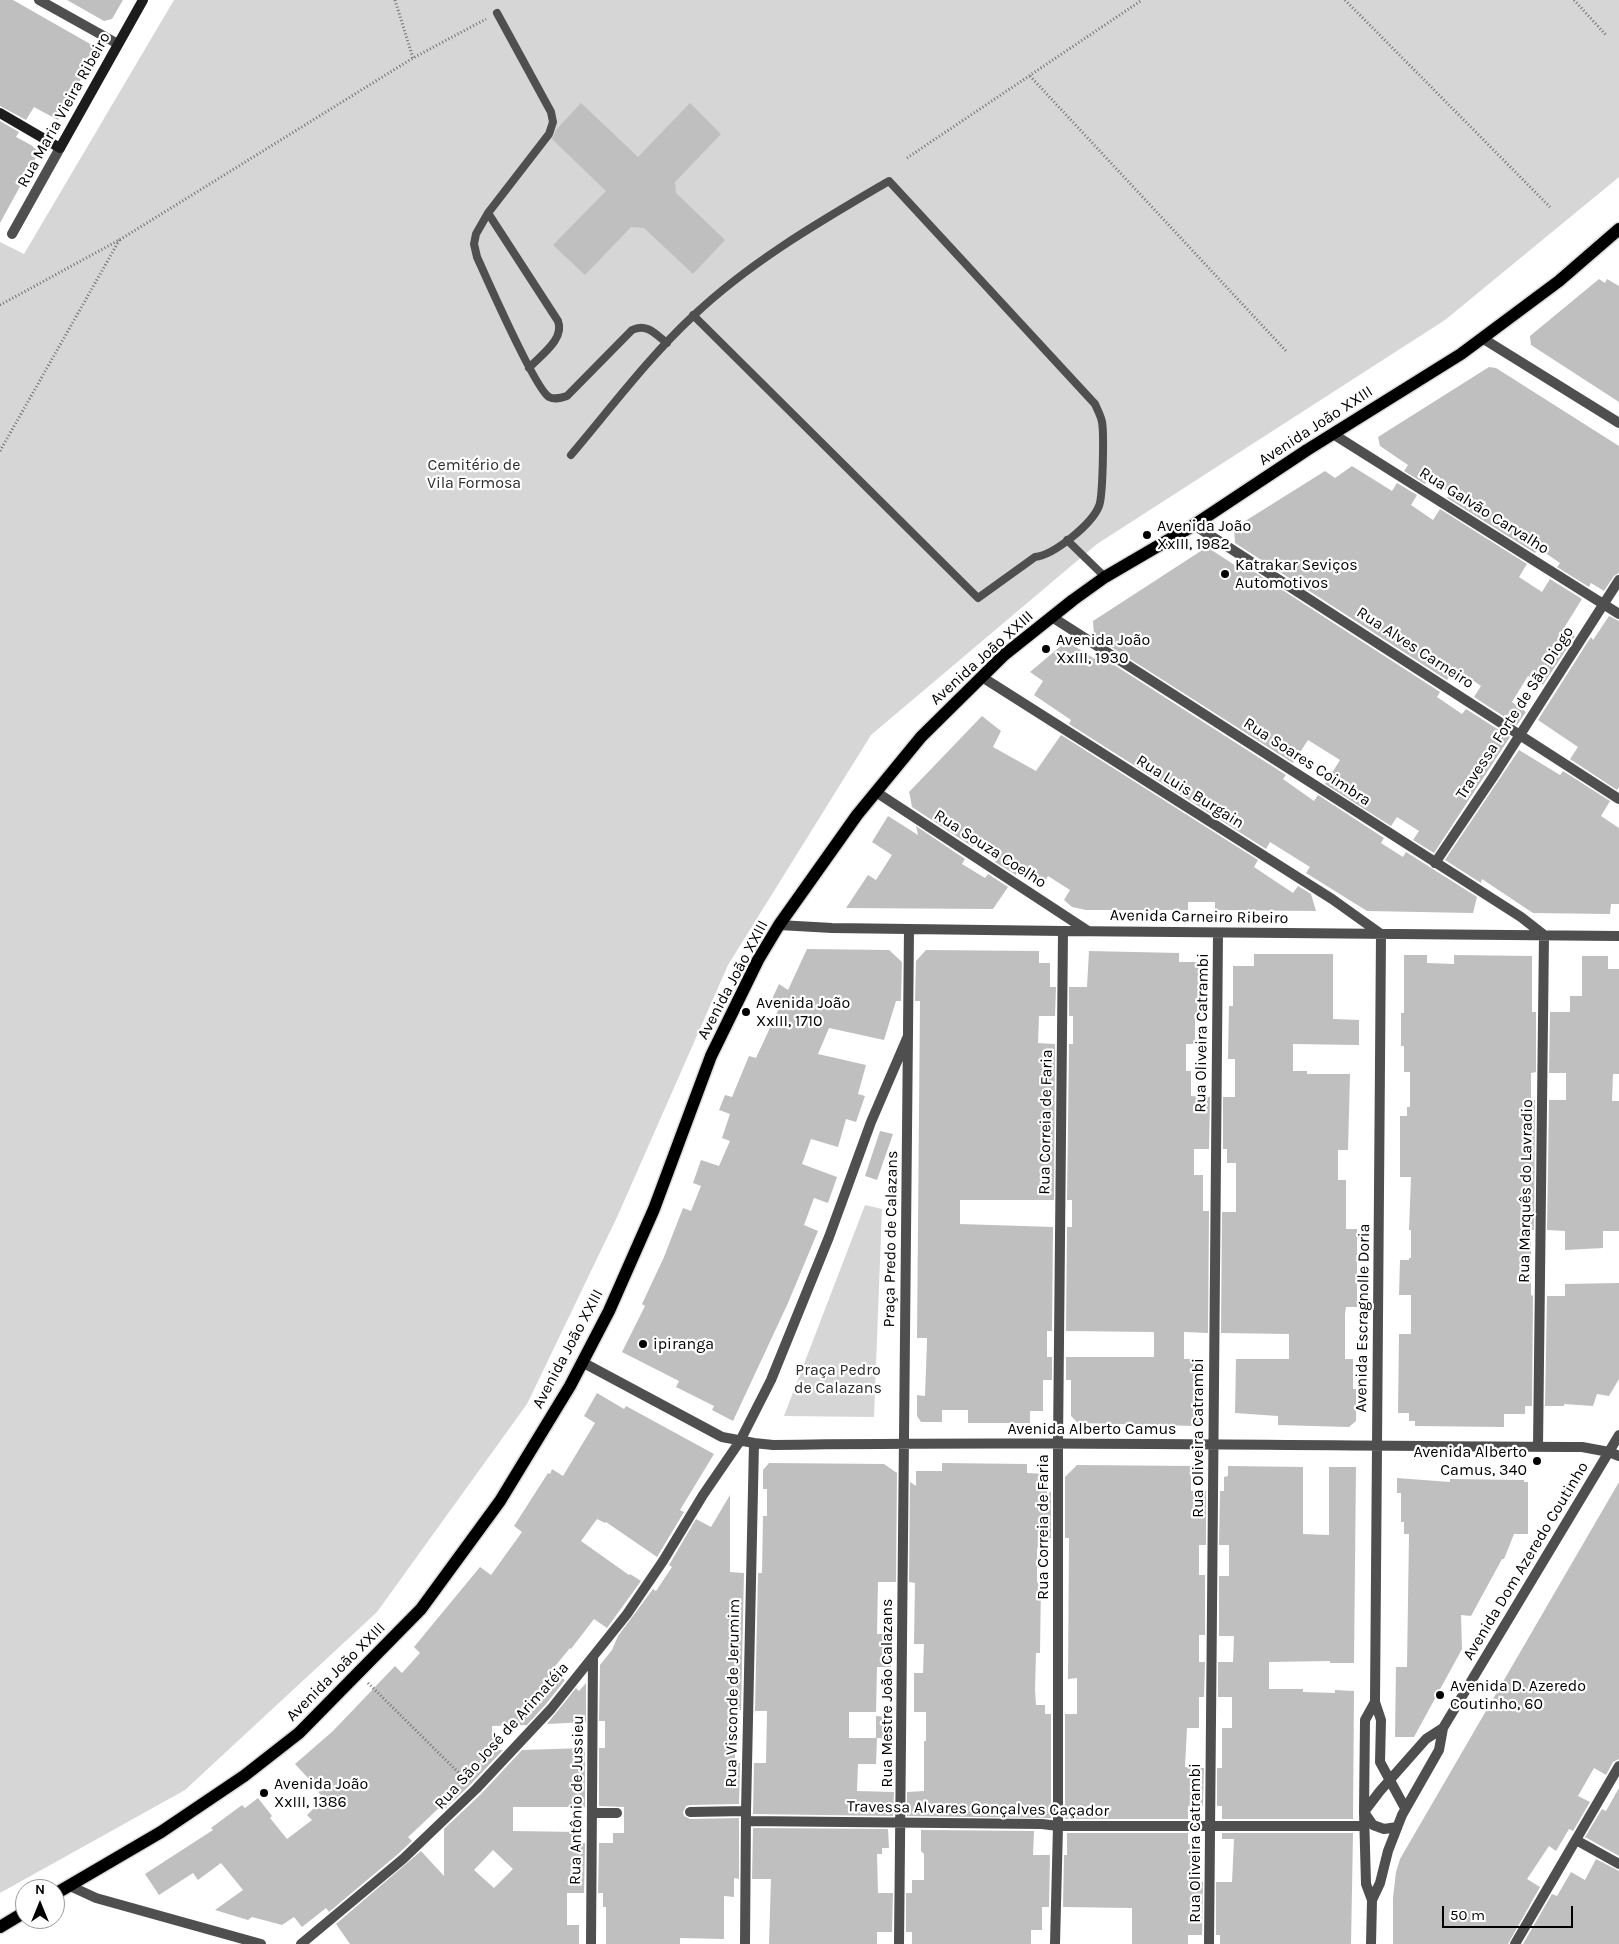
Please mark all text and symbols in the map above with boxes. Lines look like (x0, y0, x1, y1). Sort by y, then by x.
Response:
street label: Rua Maria Vieira Ribeiro (13, 29, 115, 191)
street label: Avenida João XXIII (1255, 382, 1377, 470)
park label: Cemitério de Vila Formosa (427, 455, 521, 493)
street label: Rua Galvão Carvalho (1416, 463, 1552, 559)
place label: Avenida João XxIII, 1982 (1157, 516, 1251, 554)
marker: Avenida João XxIII, 1982 (1141, 529, 1153, 541)
place label: Katrakar Seviços Automotivos (1235, 555, 1358, 593)
marker: Katrakar Seviços Automotivos (1219, 568, 1231, 580)
street label: Rua Alves Carneiro (1353, 603, 1477, 693)
street label: Avenida João XXIII (926, 607, 1038, 709)
street label: Travessa Forte de São Diogo (1452, 623, 1578, 803)
place label: Avenida João XxIII, 1930 (1056, 630, 1150, 668)
marker: Avenida João XxIII, 1930 (1040, 643, 1052, 655)
street label: Rua Soares Coimbra (1240, 714, 1374, 810)
street label: Rua Luis Burgain (1132, 751, 1248, 833)
street label: Rua Souza Coelho (930, 806, 1050, 892)
street label: Avenida Carneiro Ribeiro (1110, 906, 1288, 928)
street label: Avenida João XXIII (694, 917, 772, 1043)
street label: Rua Oliveira Catrambi (1191, 953, 1213, 1113)
place label: Avenida João XxIII, 1710 (756, 993, 850, 1031)
marker: Avenida João XxIII, 1710 (740, 1006, 752, 1018)
street label: Rua Correia de Faria (1035, 1049, 1057, 1195)
street label: Rua Marquês do Lavradio (1515, 1099, 1537, 1283)
street label: Praça Predo de Calazans (880, 1150, 902, 1328)
street label: Avenida Escragnolle Doria (1352, 1223, 1374, 1413)
street label: Avenida João XXIII (529, 1286, 607, 1412)
place label: ipiranga (653, 1334, 714, 1354)
marker: ipiranga (637, 1338, 649, 1350)
street label: Rua Oliveira Catrambi (1188, 1358, 1208, 1518)
park label: Praça Pedro de Calazans (794, 1360, 882, 1398)
street label: Avenida Alberto Camus (1008, 1419, 1176, 1439)
place label: Avenida Alberto Camus, 340 (1413, 1442, 1527, 1480)
street label: Rua Correia de Faria (1033, 1454, 1053, 1600)
marker: Avenida Alberto Camus, 340 (1531, 1455, 1543, 1467)
street label: Avenida Dom Azeredo Coutinho (1459, 1458, 1593, 1664)
street label: Rua Visconde de Jerumim (722, 1598, 744, 1788)
street label: Rua Mestre João Calazans (877, 1598, 897, 1788)
street label: Avenida João XXIII (282, 1618, 390, 1726)
street label: Rua São José de Arimatéia (431, 1658, 573, 1814)
place label: Avenida D. Azeredo Coutinho, 60 (1450, 1676, 1586, 1714)
marker: Avenida D. Azeredo Coutinho, 60 (1434, 1689, 1446, 1701)
street label: Rua Antônio de Jussieu (566, 1715, 588, 1885)
street label: Rua Oliveira Catrambi (1185, 1763, 1205, 1923)
place label: Avenida João XxIII, 1386 (274, 1774, 368, 1812)
marker: Avenida João XxIII, 1386 (258, 1787, 270, 1799)
street label: Travessa Alvares Gonçalves Caçador (847, 1797, 1109, 1821)
north arrow (15, 1879, 65, 1929)
text: N (35, 1881, 45, 1898)
scale bar (1444, 1896, 1575, 1928)
text: 50 m (1450, 1906, 1485, 1924)

